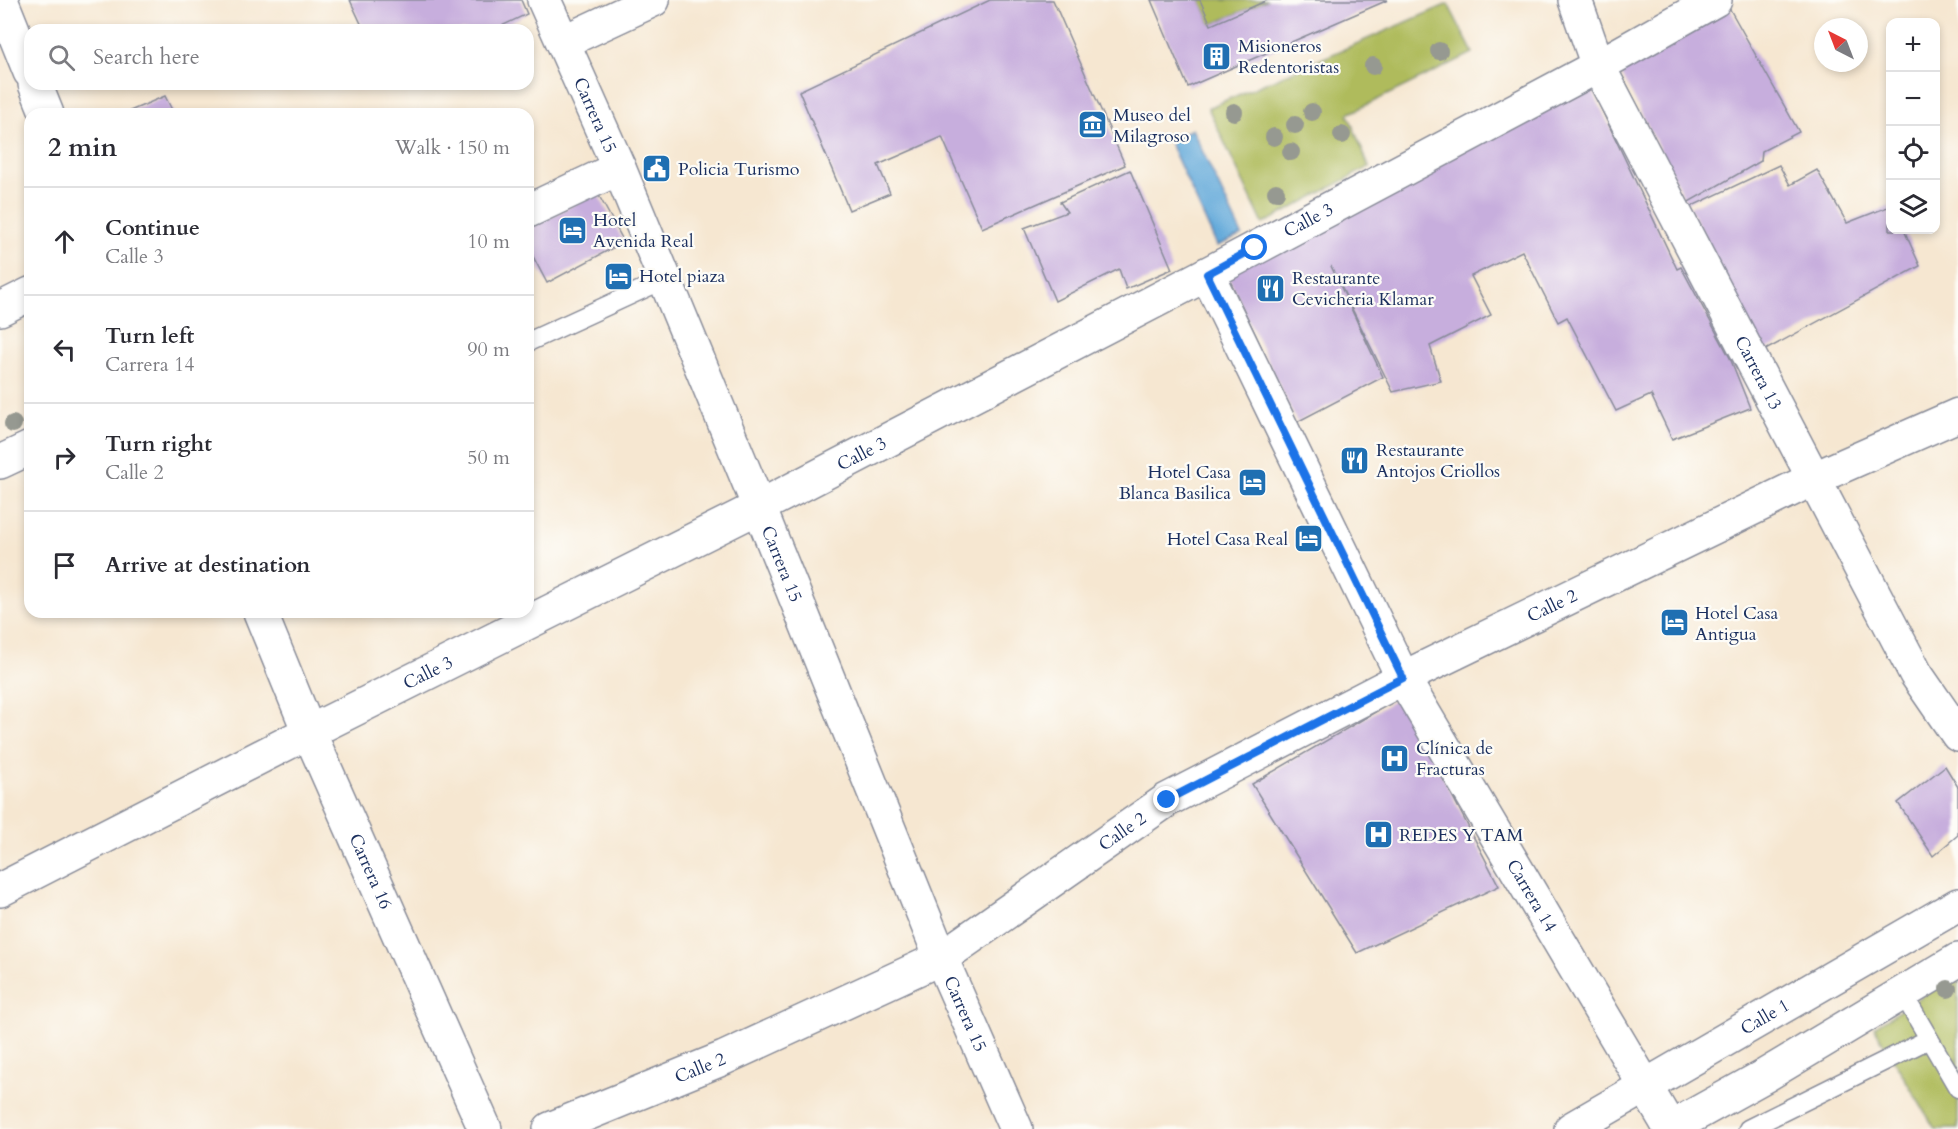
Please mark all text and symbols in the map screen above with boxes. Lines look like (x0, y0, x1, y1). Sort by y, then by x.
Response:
north arrow (1814, 18, 1868, 72)
map controls (1886, 18, 1940, 234)
button: + (1886, 18, 1940, 72)
search box (24, 24, 534, 90)
place label: Misioneros Redentoristas (1238, 34, 1339, 80)
building icon: Misioneros Redentoristas (1201, 40, 1233, 72)
icon: search (45, 41, 78, 74)
text: Search here (93, 42, 200, 72)
button: − (1886, 72, 1940, 126)
street label: Carrera 15 (567, 73, 623, 157)
place label: Museo del Milagroso (1113, 103, 1191, 149)
museum icon: Museo del Milagroso (1076, 109, 1108, 141)
button: locate (1886, 126, 1940, 180)
text: 2 min (48, 130, 117, 165)
text: Walk · 150 m (395, 134, 510, 161)
public building icon: Policia Turismo (641, 153, 673, 185)
place label: Policia Turismo (678, 157, 800, 182)
button: layers (1886, 180, 1940, 234)
street label: Calle 3 (1279, 197, 1338, 244)
place label: Hotel Avenida Real (593, 208, 694, 254)
text: Continue (105, 213, 200, 243)
hotel icon: Hotel Avenida Real (556, 214, 588, 246)
icon: ahead (48, 225, 81, 258)
text: 10 m (467, 228, 510, 255)
route start (1241, 234, 1267, 260)
text: Calle 3 (105, 243, 164, 270)
hotel icon: Hotel piaza (602, 260, 634, 292)
place label: Hotel piaza (639, 264, 726, 289)
place label: Restaurante Cevicheria Klamar (1292, 266, 1434, 312)
restaurant icon: Restaurante Cevicheria Klamar (1255, 272, 1287, 304)
text: Turn left (105, 321, 194, 351)
street label: Carrera 13 (1728, 331, 1788, 414)
icon: left (48, 333, 81, 366)
text: 90 m (467, 336, 510, 363)
text: Carrera 14 (105, 351, 194, 378)
text: Turn right (105, 429, 212, 459)
street label: Calle 3 (833, 431, 891, 477)
place label: Restaurante Antojos Criollos (1376, 438, 1500, 484)
icon: right (48, 441, 81, 474)
text: 50 m (467, 444, 510, 471)
restaurant icon: Restaurante Antojos Criollos (1339, 444, 1371, 476)
text: Calle 2 (105, 459, 164, 486)
place label: Hotel Casa Blanca Basilica (1119, 460, 1231, 506)
hotel icon: Hotel Casa Blanca Basilica (1236, 466, 1268, 498)
street label: Carrera 15 (755, 522, 808, 606)
hotel icon: Hotel Casa Real (1293, 523, 1325, 555)
place label: Hotel Casa Real (1167, 527, 1288, 552)
icon: arrive (48, 549, 81, 582)
text: Arrive at destination (105, 550, 310, 580)
street label: Calle 2 (1523, 583, 1582, 629)
place label: Hotel Casa Antigua (1695, 601, 1779, 647)
hotel icon: Hotel Casa Antigua (1658, 607, 1690, 639)
street label: Calle 3 (399, 650, 457, 696)
place label: Clínica de Fracturas (1416, 736, 1493, 782)
hospital icon: Clínica de Fracturas (1379, 742, 1411, 774)
route end (1153, 786, 1179, 812)
street label: Calle 2 (1094, 806, 1151, 857)
hospital icon: REDES Y TAM (1362, 819, 1394, 851)
place label: REDES Y TAM (1399, 823, 1523, 848)
street label: Carrera 16 (343, 830, 398, 913)
street label: Carrera 14 (1500, 855, 1563, 937)
street label: Carrera 15 (937, 972, 993, 1056)
street label: Calle 1 (1736, 993, 1794, 1041)
street label: Calle 2 (671, 1047, 729, 1090)

